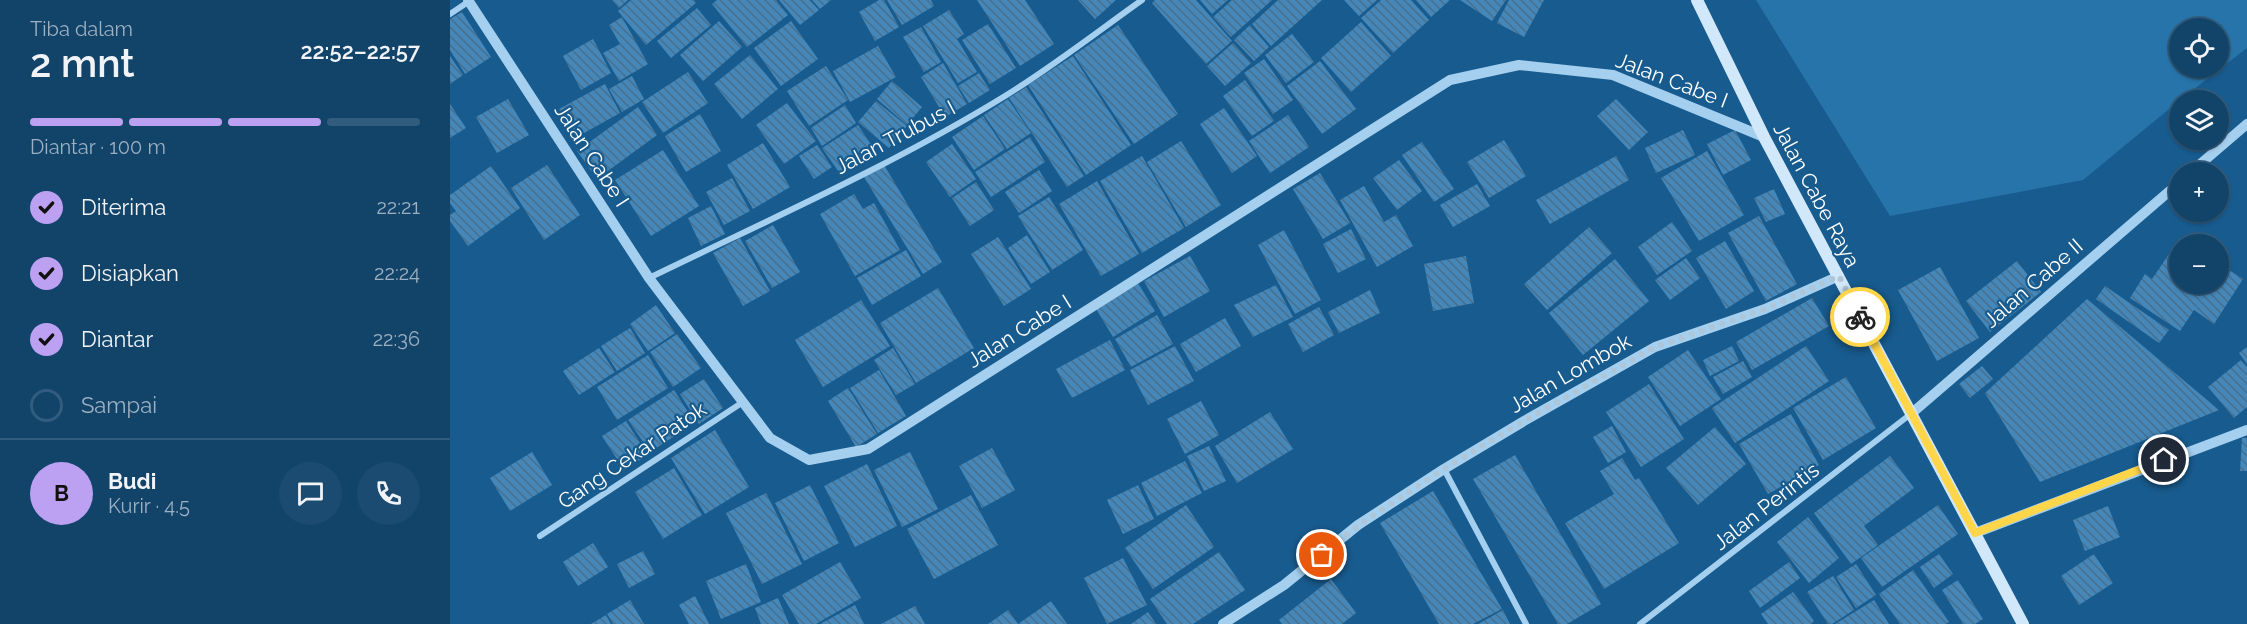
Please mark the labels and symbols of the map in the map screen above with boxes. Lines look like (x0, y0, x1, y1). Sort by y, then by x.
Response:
street label: Jalan Cabe I (1613, 47, 1731, 113)
street label: Jalan Trubus I (831, 95, 959, 179)
street label: Jalan Cabe I (549, 99, 635, 211)
street label: Jalan Cabe Raya (1768, 119, 1866, 271)
street label: Jalan Cabe II (1978, 233, 2088, 333)
courier (1830, 287, 1890, 347)
street label: Jalan Cabe I (962, 289, 1076, 373)
street label: Jalan Lombok (1505, 328, 1635, 418)
street label: Gang Cekar Patok (553, 396, 711, 514)
pin (2138, 434, 2189, 485)
street label: Jalan Perintis (1708, 457, 1824, 555)
pin (1296, 529, 1347, 580)

